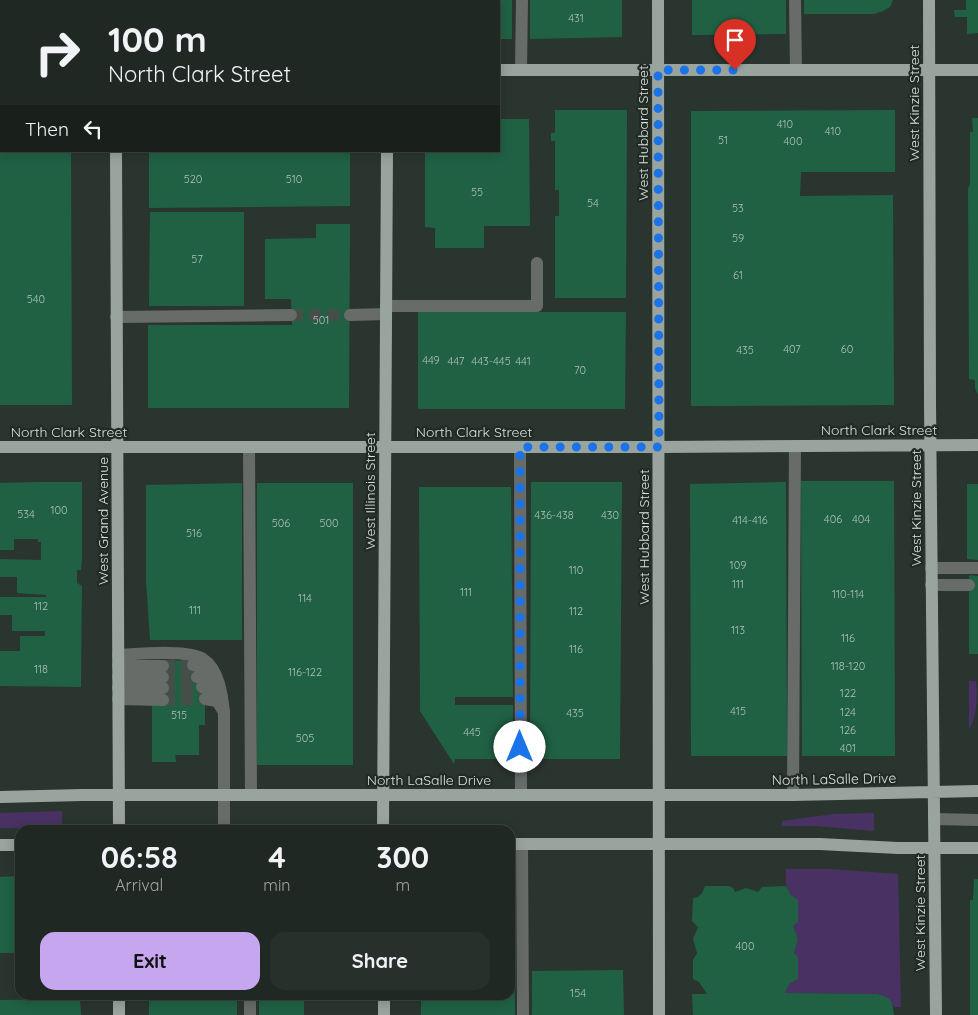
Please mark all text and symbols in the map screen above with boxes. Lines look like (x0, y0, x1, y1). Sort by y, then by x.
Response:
house number: 431 (568, 11, 584, 25)
text: 100 m (108, 17, 207, 61)
pin (714, 19, 756, 70)
icon: right (25, 20, 90, 85)
icon: arrive (721, 26, 749, 54)
street label: West Kinzie Street (905, 44, 923, 161)
text: North Clark Street (108, 60, 291, 88)
street label: West Hubbard Street (634, 65, 652, 201)
icon: left (79, 115, 107, 143)
text: Then (25, 117, 69, 141)
house number: 410 (777, 117, 793, 131)
house number: 410 (825, 124, 841, 138)
house number: 51 (718, 133, 728, 147)
house number: 400 (784, 134, 802, 148)
house number: 520 (184, 172, 202, 186)
house number: 510 (286, 172, 302, 186)
house number: 55 (471, 185, 483, 199)
house number: 54 (587, 196, 599, 210)
house number: 53 (732, 201, 744, 215)
house number: 59 (732, 231, 744, 245)
house number: 57 (191, 252, 203, 266)
house number: 61 (733, 268, 743, 282)
house number: 540 (27, 292, 45, 306)
house number: 501 (313, 313, 329, 327)
house number: 407 (783, 342, 801, 356)
house number: 60 (841, 342, 853, 356)
house number: 435 (736, 343, 754, 357)
house number: 449 (422, 353, 440, 367)
house number: 447 (448, 354, 465, 368)
house number: 443-445 (471, 354, 511, 368)
house number: 441 (515, 354, 531, 368)
house number: 70 (574, 363, 586, 377)
street label: North Clark Street (821, 421, 937, 439)
street label: North Clark Street (11, 423, 127, 441)
street label: North Clark Street (416, 423, 532, 441)
street label: West Illinois Street (361, 432, 379, 550)
street label: West Kinzie Street (907, 449, 925, 566)
street label: West Grand Avenue (94, 457, 112, 585)
street label: West Hubbard Street (635, 469, 653, 605)
house number: 100 (50, 503, 68, 517)
house number: 534 (17, 507, 35, 521)
house number: 436-438 (534, 508, 574, 522)
house number: 430 (601, 508, 619, 522)
house number: 406 (824, 512, 842, 526)
house number: 404 (852, 512, 870, 526)
house number: 414-416 (732, 513, 768, 527)
house number: 506 (272, 516, 290, 530)
house number: 500 (319, 516, 339, 530)
house number: 516 (186, 526, 202, 540)
house number: 109 (730, 558, 746, 572)
house number: 110 (569, 563, 583, 577)
house number: 111 (732, 577, 744, 591)
house number: 111 (460, 585, 472, 599)
house number: 110-114 (832, 587, 864, 601)
house number: 114 (298, 591, 312, 605)
house number: 112 (34, 599, 48, 613)
house number: 111 (189, 603, 201, 617)
house number: 112 (569, 604, 583, 618)
house number: 113 (731, 623, 745, 637)
house number: 116 (841, 631, 855, 645)
house number: 116 (569, 642, 583, 656)
house number: 118-120 (831, 659, 865, 673)
house number: 118 (34, 662, 48, 676)
house number: 116-122 (288, 665, 322, 679)
house number: 122 (840, 686, 856, 700)
house number: 415 (730, 704, 746, 718)
house number: 124 (840, 705, 856, 719)
house number: 435 (566, 706, 584, 720)
house number: 515 (171, 708, 187, 722)
position arrow (493, 720, 545, 772)
house number: 126 (840, 723, 856, 737)
house number: 445 (463, 725, 481, 739)
house number: 505 (296, 731, 314, 745)
house number: 401 (840, 741, 856, 755)
street label: North LaSalle Drive (772, 769, 897, 789)
street label: North LaSalle Drive (367, 771, 491, 789)
text: 06:58 (101, 838, 178, 876)
text: 4 (268, 838, 286, 876)
text: 300 (376, 838, 429, 876)
street label: West Kinzie Street (911, 854, 929, 971)
text: Arrival (115, 875, 163, 895)
text: min (263, 875, 291, 895)
text: m (395, 875, 410, 895)
button: Exit (40, 932, 260, 990)
button: Share (270, 932, 490, 990)
house number: 400 (736, 939, 754, 953)
house number: 154 (570, 986, 586, 1000)

